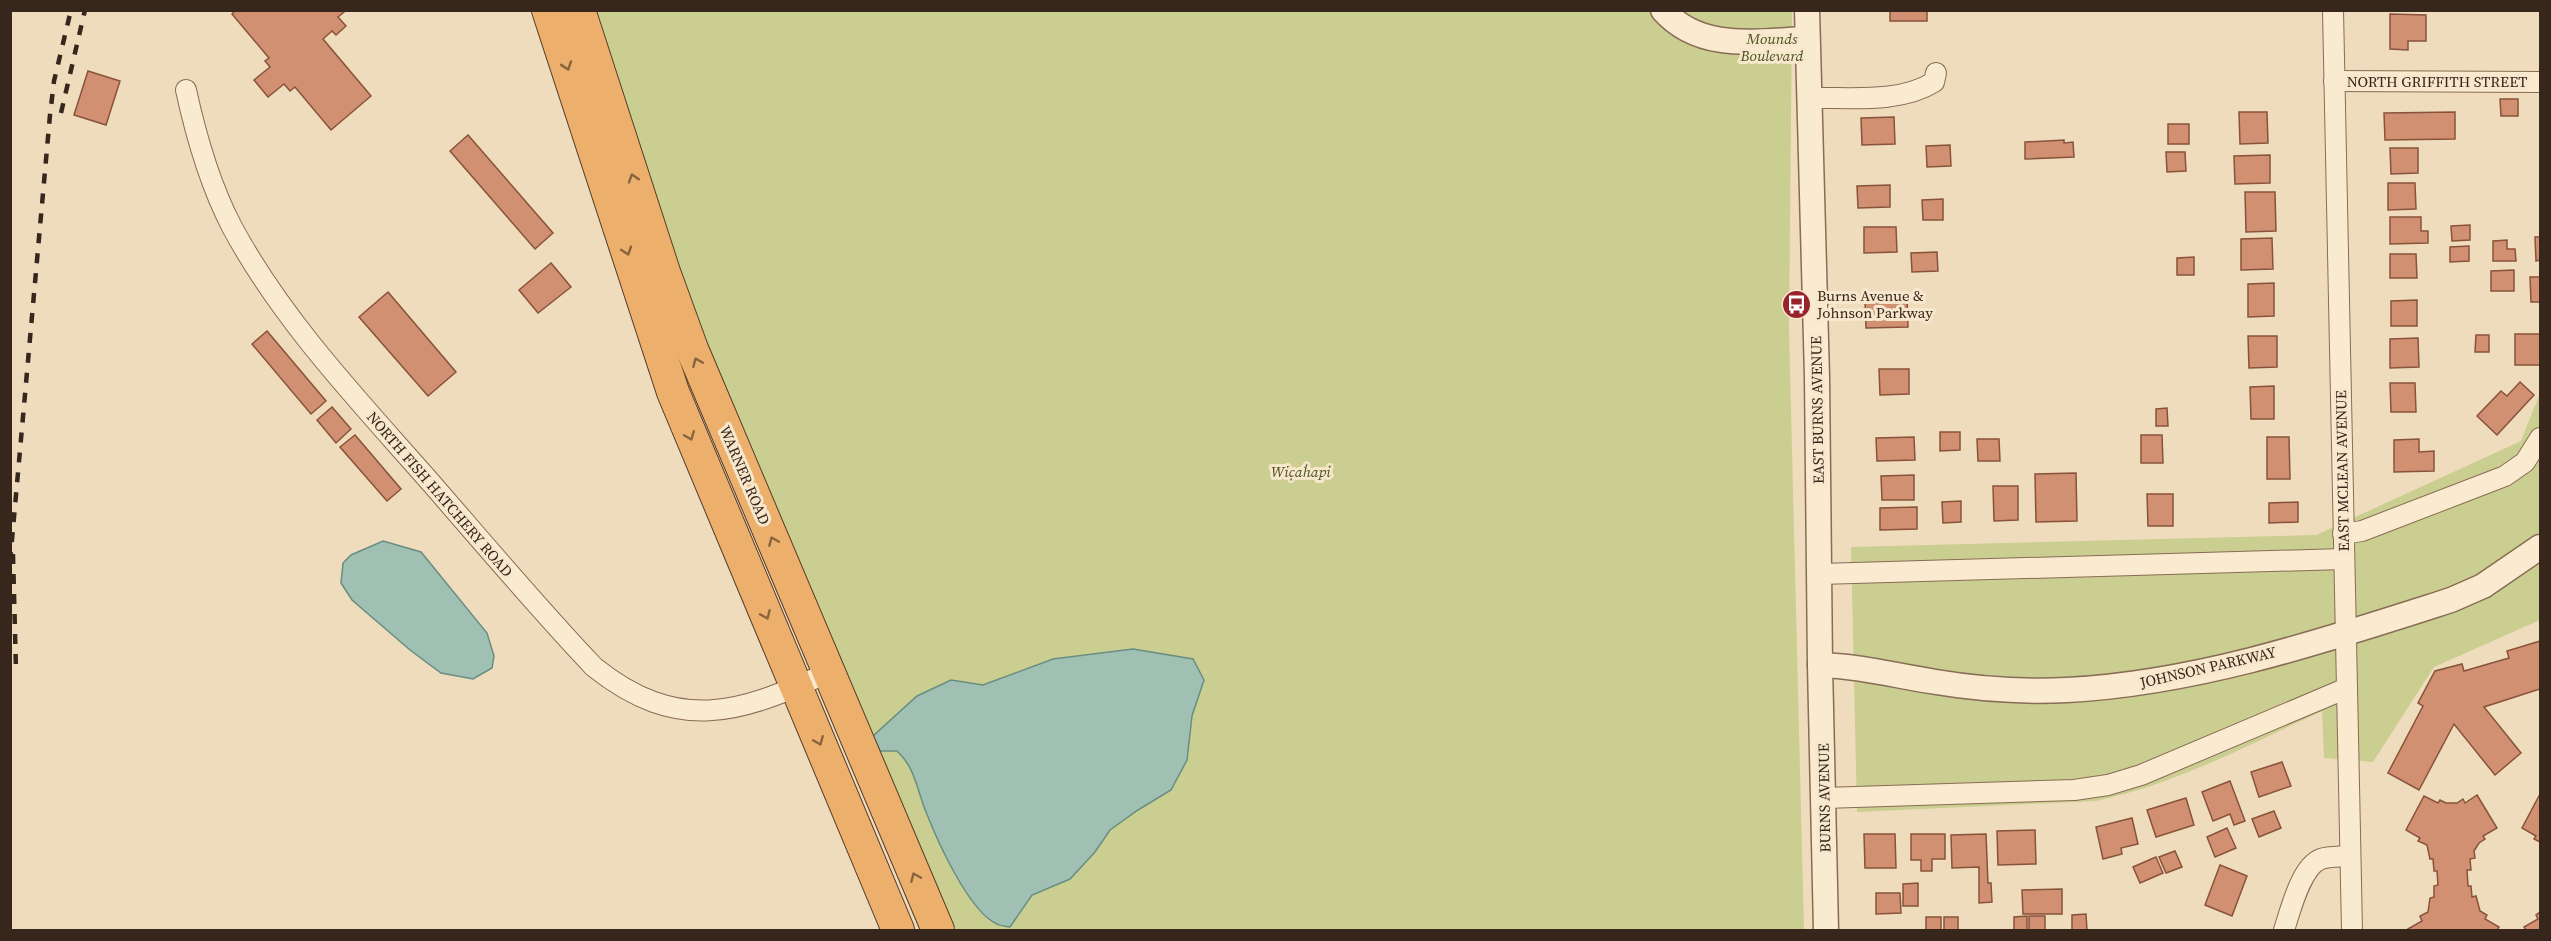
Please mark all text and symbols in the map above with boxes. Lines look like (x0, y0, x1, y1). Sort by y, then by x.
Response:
park label: Mounds Boulevard (1740, 28, 1804, 66)
one-way arrow (559, 60, 572, 71)
street label: NORTH GRIFFITH STREET (2347, 71, 2527, 92)
one-way arrow (627, 173, 640, 184)
one-way arrow (620, 245, 632, 256)
place label: Burns Avenue & Johnson Parkway (1816, 285, 1933, 323)
bus stop icon: Burns Avenue & Johnson Parkway (1780, 288, 1812, 320)
street label: EAST BURNS AVENUE (1805, 336, 1829, 484)
one-way arrow (692, 357, 704, 368)
street label: EAST MCLEAN AVENUE (2330, 390, 2354, 552)
street label: NORTH FISH HATCHERY ROAD (362, 407, 518, 581)
street label: WARNER ROAD (715, 422, 775, 528)
one-way arrow (683, 430, 696, 440)
park label: Wic̣aḣapi (1271, 461, 1331, 482)
one-way arrow (768, 536, 780, 547)
one-way arrow (759, 609, 771, 620)
street label: JOHNSON PARKWAY (2137, 641, 2279, 693)
one-way arrow (812, 735, 824, 746)
street label: BURNS AVENUE (1813, 743, 1835, 853)
one-way arrow (911, 872, 923, 883)

